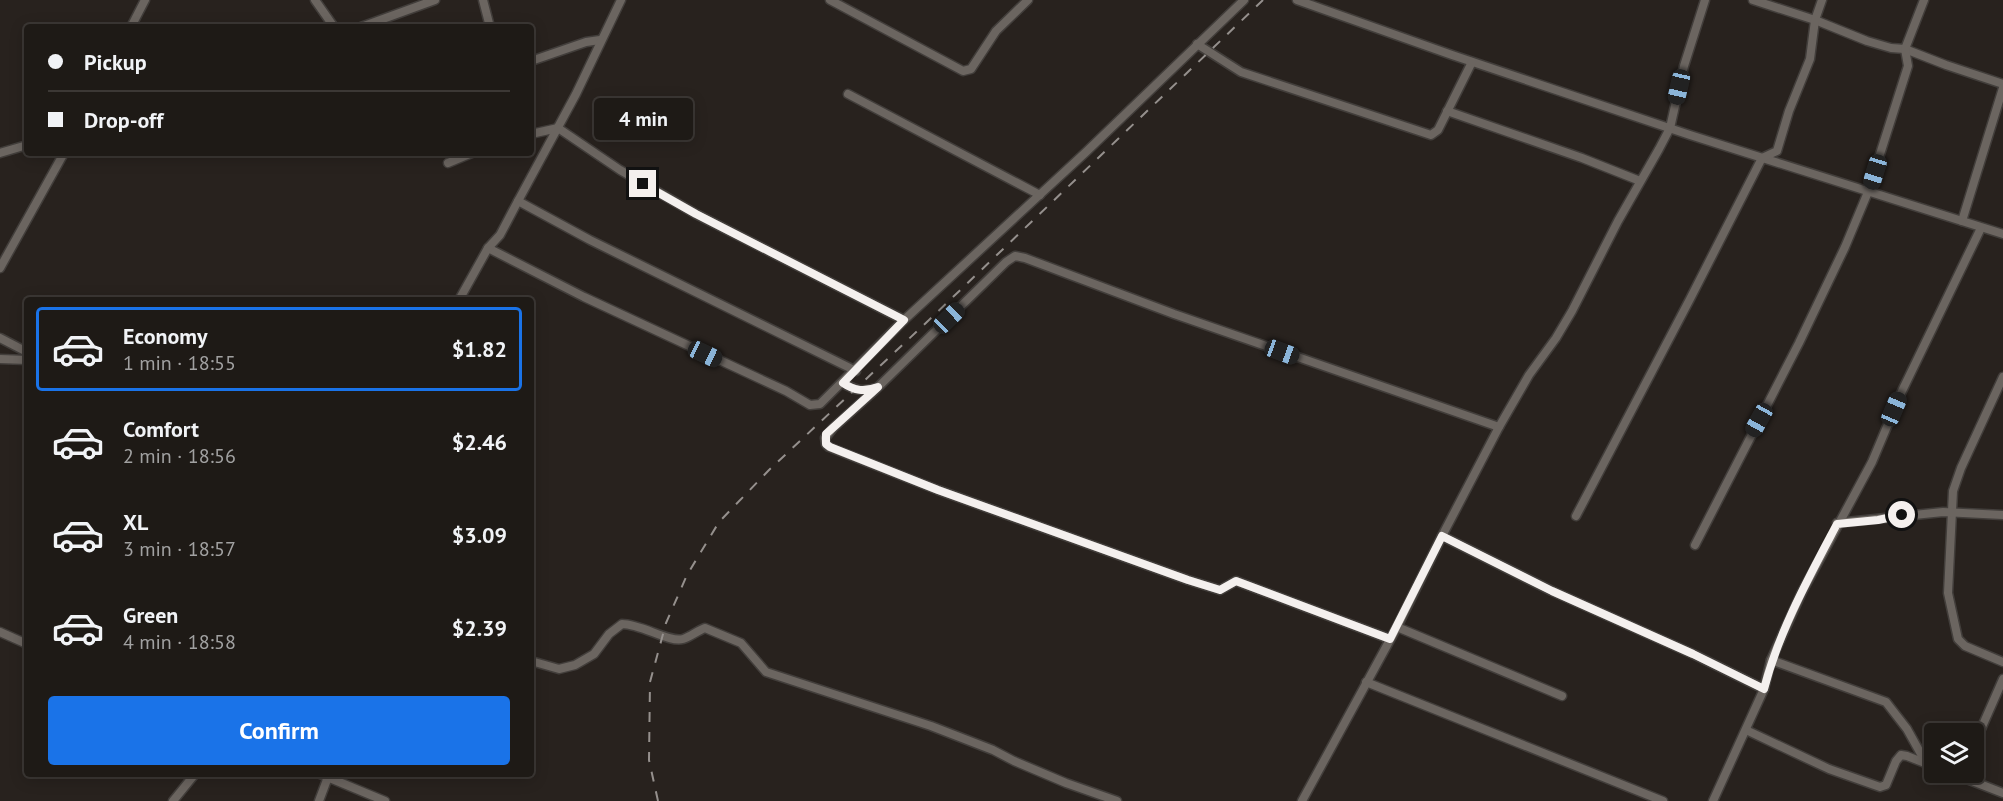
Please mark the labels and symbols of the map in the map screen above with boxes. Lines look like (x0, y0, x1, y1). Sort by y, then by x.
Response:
car (1666, 67, 1692, 107)
callout: 4 min (594, 97, 692, 139)
car (1861, 152, 1889, 192)
route end (629, 170, 656, 197)
car (930, 299, 968, 337)
car (1262, 337, 1302, 367)
car (685, 338, 725, 370)
car (1879, 389, 1909, 429)
car (1742, 400, 1776, 440)
route start (1888, 501, 1915, 528)

